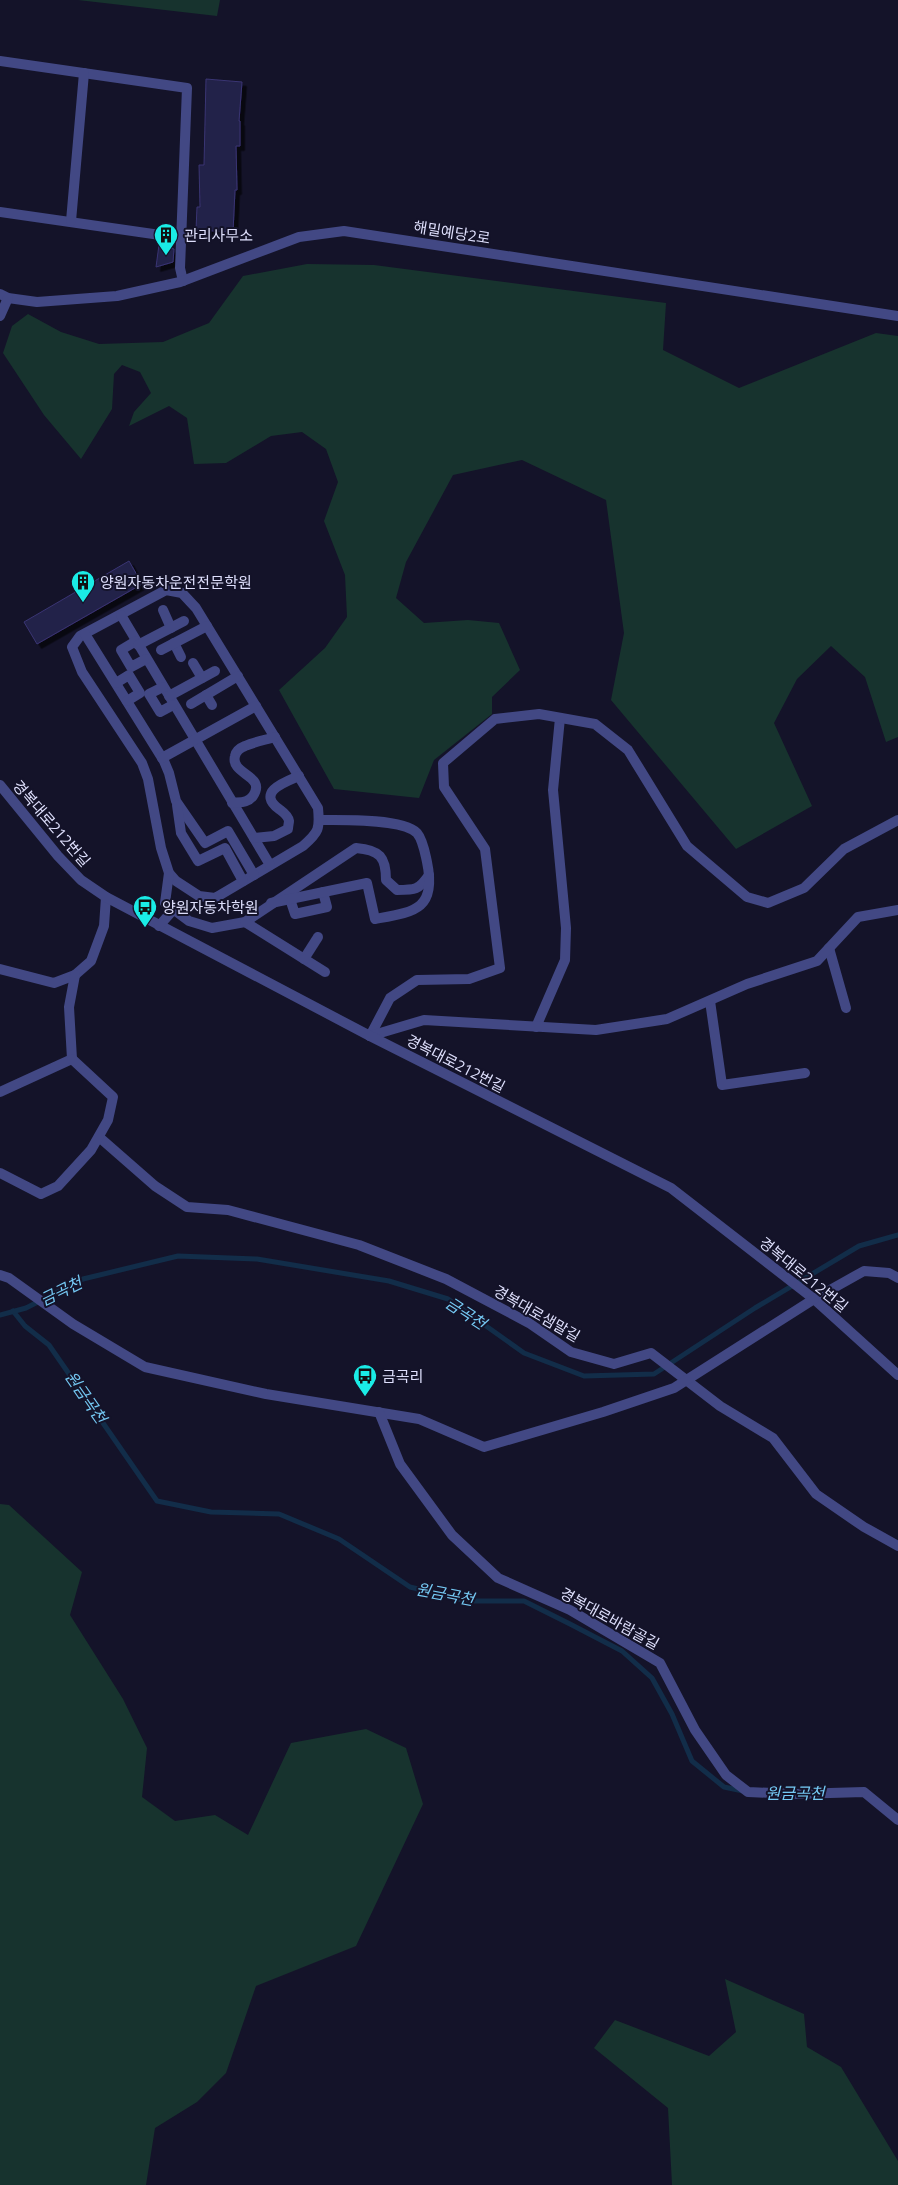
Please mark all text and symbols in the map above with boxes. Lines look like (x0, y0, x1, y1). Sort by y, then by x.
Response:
street label: 해밀예당2로 (412, 216, 492, 248)
building icon: 관리사무소 (153, 222, 179, 256)
place label: 관리사무소 (184, 225, 253, 245)
building icon: 양원자동차운전전문학원 (70, 569, 96, 603)
place label: 양원자동차운전전문학원 (100, 572, 252, 592)
street label: 경복대로212번길 (9, 775, 95, 871)
bus stop icon: 양원자동차학원 (132, 894, 158, 928)
place label: 양원자동차학원 (162, 897, 259, 917)
street label: 경복대로212번길 (403, 1029, 509, 1097)
street label: 경복대로212번길 (756, 1232, 852, 1316)
water label: 금곡천 (36, 1270, 88, 1311)
street label: 경복대로샘말길 (490, 1280, 584, 1346)
water label: 금곡천 (441, 1292, 492, 1335)
bus stop icon: 금곡리 (352, 1363, 378, 1397)
place label: 금곡리 (382, 1366, 423, 1386)
water label: 원금곡천 (60, 1367, 113, 1429)
water label: 원금곡천 (414, 1578, 478, 1611)
street label: 경복대로바람골길 (557, 1582, 663, 1654)
water label: 원금곡천 (766, 1782, 827, 1804)

